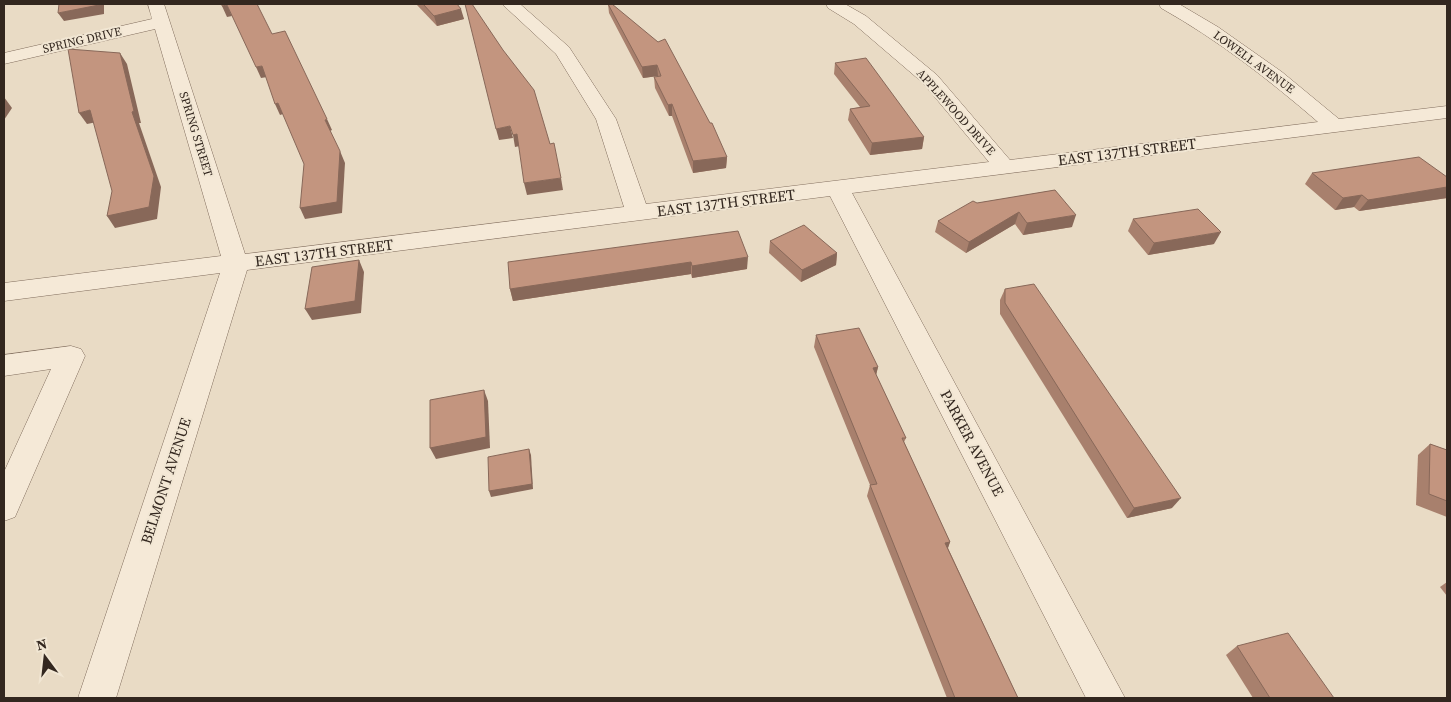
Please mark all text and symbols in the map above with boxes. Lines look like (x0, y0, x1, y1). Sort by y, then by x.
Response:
street label: SPRING DRIVE (41, 23, 123, 57)
street label: LOWELL AVENUE (1210, 27, 1298, 97)
street label: APPLEWOOD DRIVE (913, 66, 999, 158)
street label: SPRING STREET (176, 90, 217, 179)
street label: EAST 137TH STREET (1057, 133, 1197, 170)
street label: EAST 137TH STREET (656, 184, 796, 221)
street label: EAST 137TH STREET (254, 234, 394, 271)
street label: PARKER AVENUE (936, 386, 1009, 500)
street label: BELMONT AVENUE (135, 415, 196, 547)
north arrow (20, 632, 70, 682)
text: N (34, 633, 49, 655)

